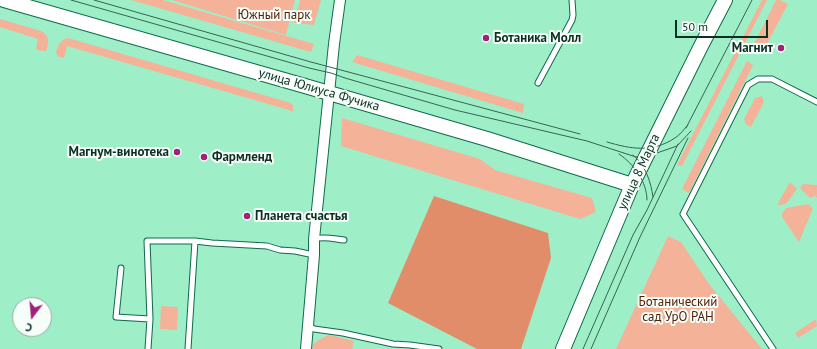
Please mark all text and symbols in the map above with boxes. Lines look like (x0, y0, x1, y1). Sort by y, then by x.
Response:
park label: Южный парк (238, 7, 310, 23)
scale bar (677, 12, 770, 38)
text: 50 m (682, 19, 708, 34)
place label: Ботаника Молл (494, 30, 581, 46)
marker: Ботаника Молл (481, 33, 491, 43)
place label: Магнит (732, 40, 773, 56)
marker: Магнит (776, 43, 786, 53)
street label: улица Юлиуса Фучика (257, 65, 381, 115)
street label: улица 8 Марта (615, 131, 663, 213)
place label: Магнум-винотека (68, 144, 169, 160)
marker: Магнум-винотека (172, 147, 182, 157)
place label: Фармленд (212, 149, 272, 165)
marker: Фармленд (199, 152, 209, 162)
place label: Планета счастья (255, 208, 348, 224)
marker: Планета счастья (242, 211, 252, 221)
park label: Ботанический сад УрО РАН (639, 294, 717, 325)
north arrow (12, 297, 52, 337)
text: С (24, 320, 34, 335)

